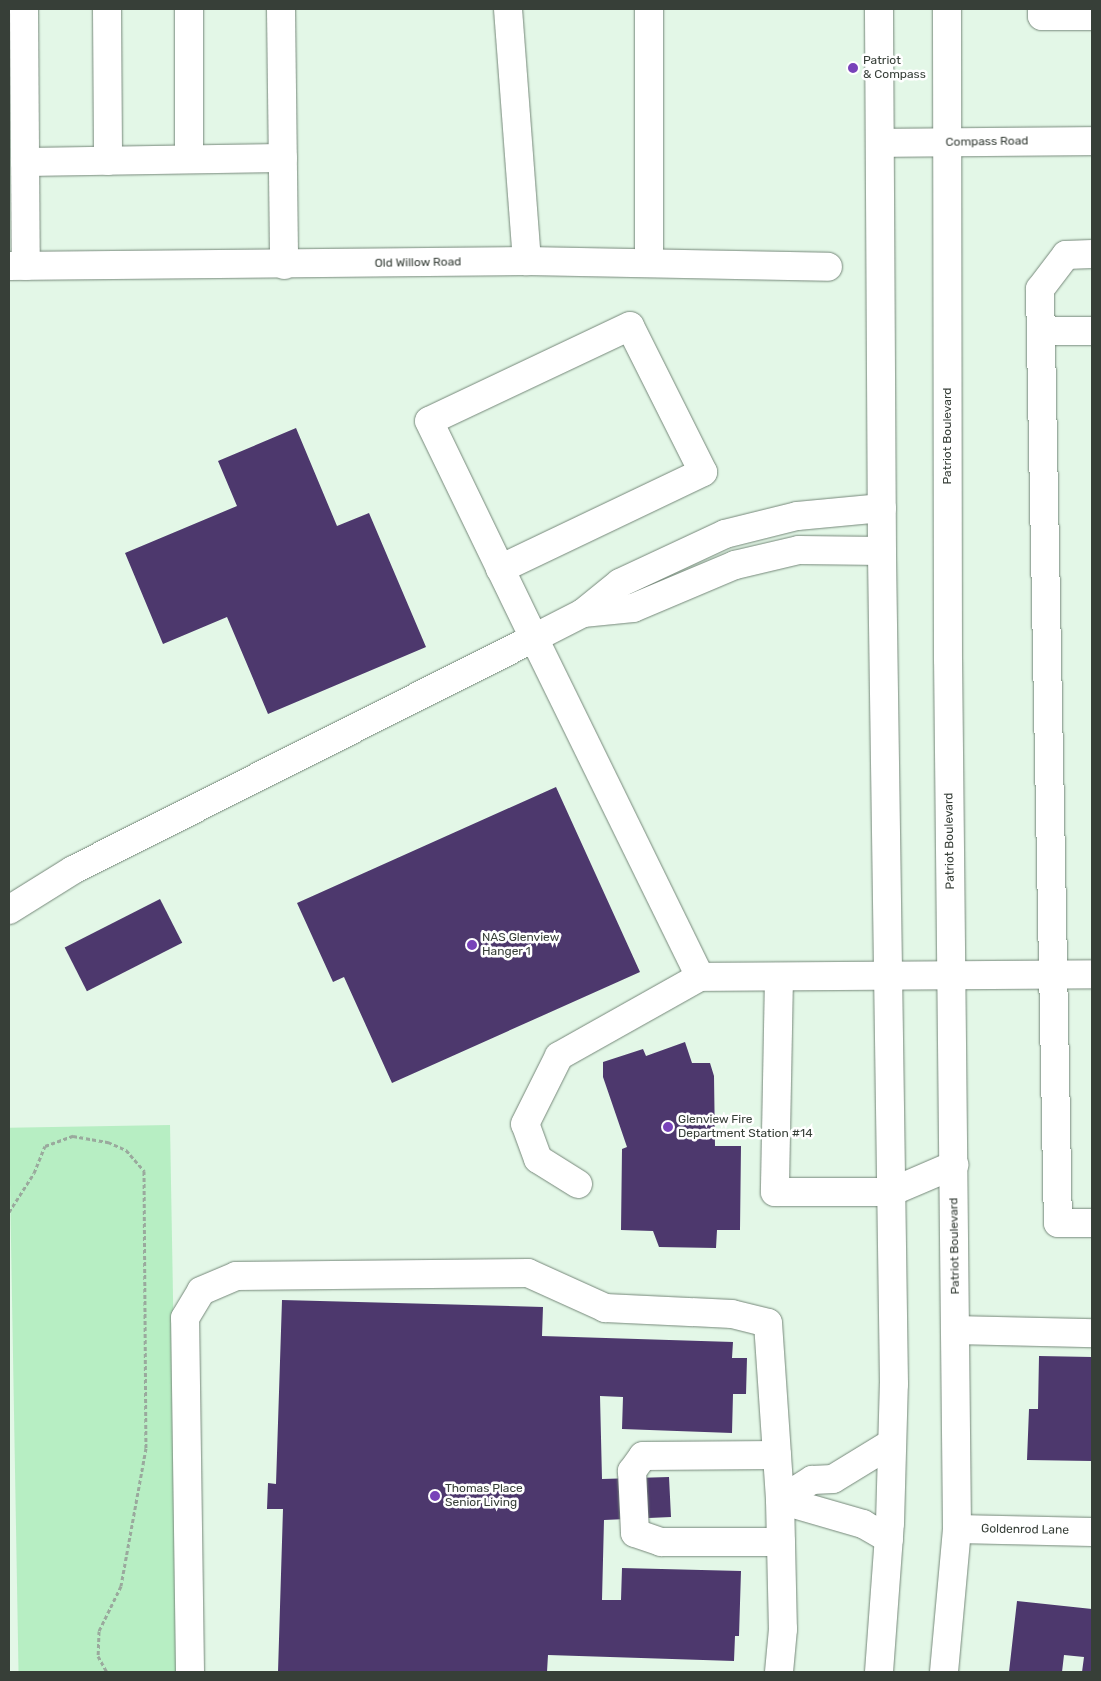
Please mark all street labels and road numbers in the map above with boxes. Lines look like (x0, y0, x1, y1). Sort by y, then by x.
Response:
street label: Compass Road (945, 134, 1029, 150)
street label: Old Willow Road (374, 255, 462, 271)
street label: Patriot Boulevard (941, 388, 955, 484)
street label: Patriot Boulevard (942, 792, 958, 890)
street label: Patriot Boulevard (947, 1197, 963, 1295)
street label: Goldenrod Lane (981, 1522, 1069, 1538)

